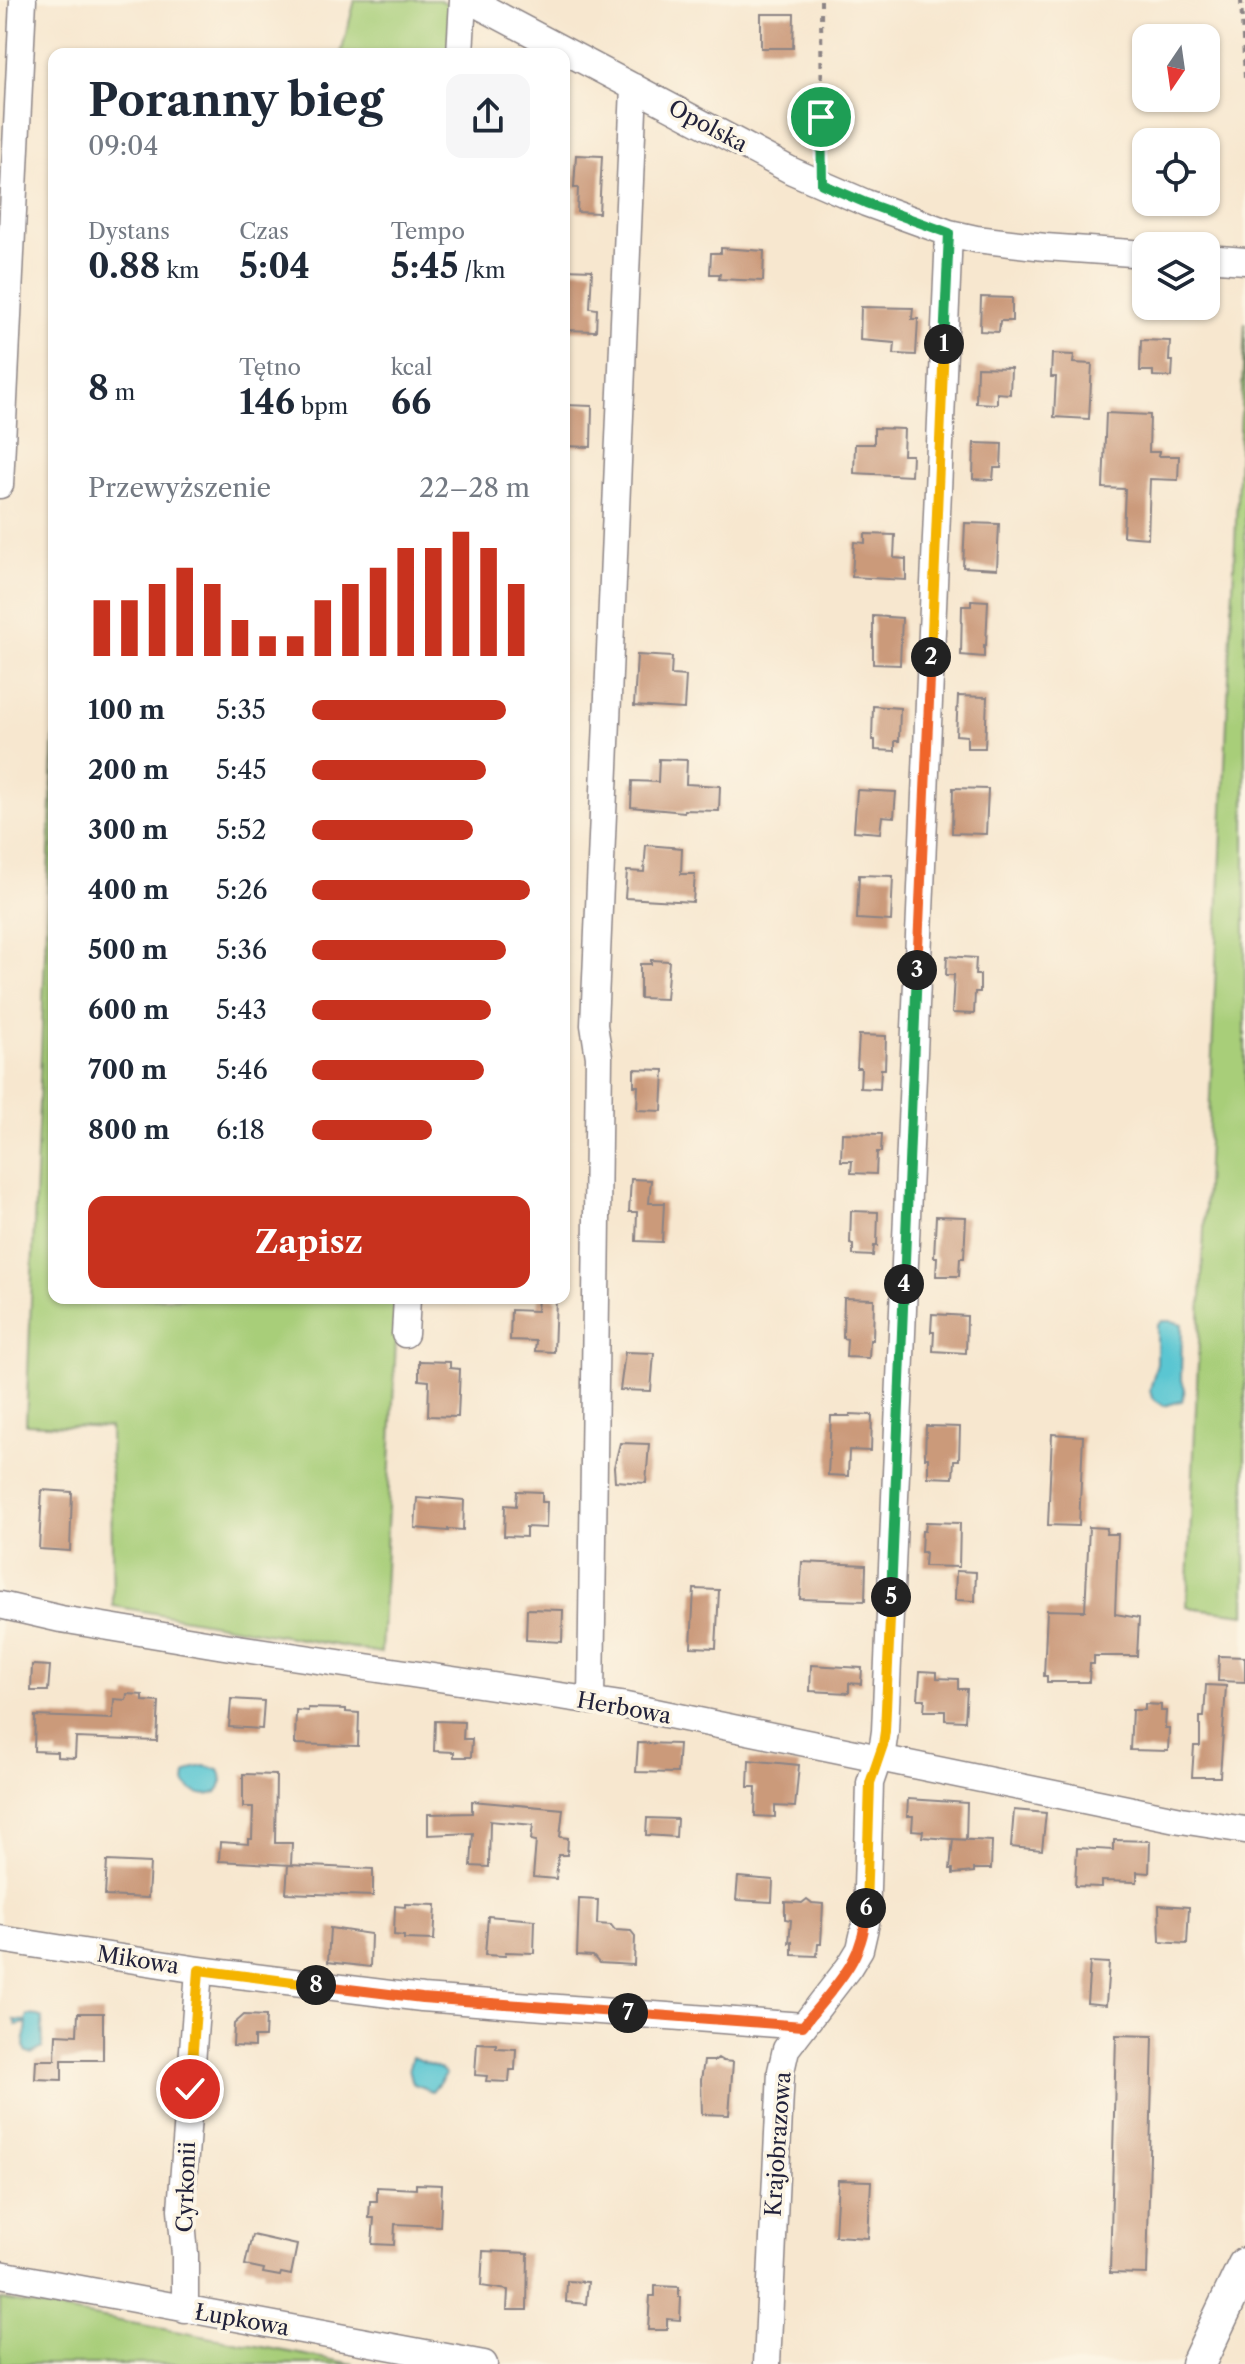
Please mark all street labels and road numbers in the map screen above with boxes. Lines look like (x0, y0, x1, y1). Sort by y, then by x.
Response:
street label: Opolska (664, 94, 752, 158)
street label: Herbowa (575, 1686, 674, 1730)
street label: Mikowa (95, 1940, 181, 1980)
street label: Krajobrazowa (759, 2070, 797, 2217)
street label: Cyrkonii (171, 2141, 201, 2233)
street label: Łupkowa (193, 2298, 292, 2342)

